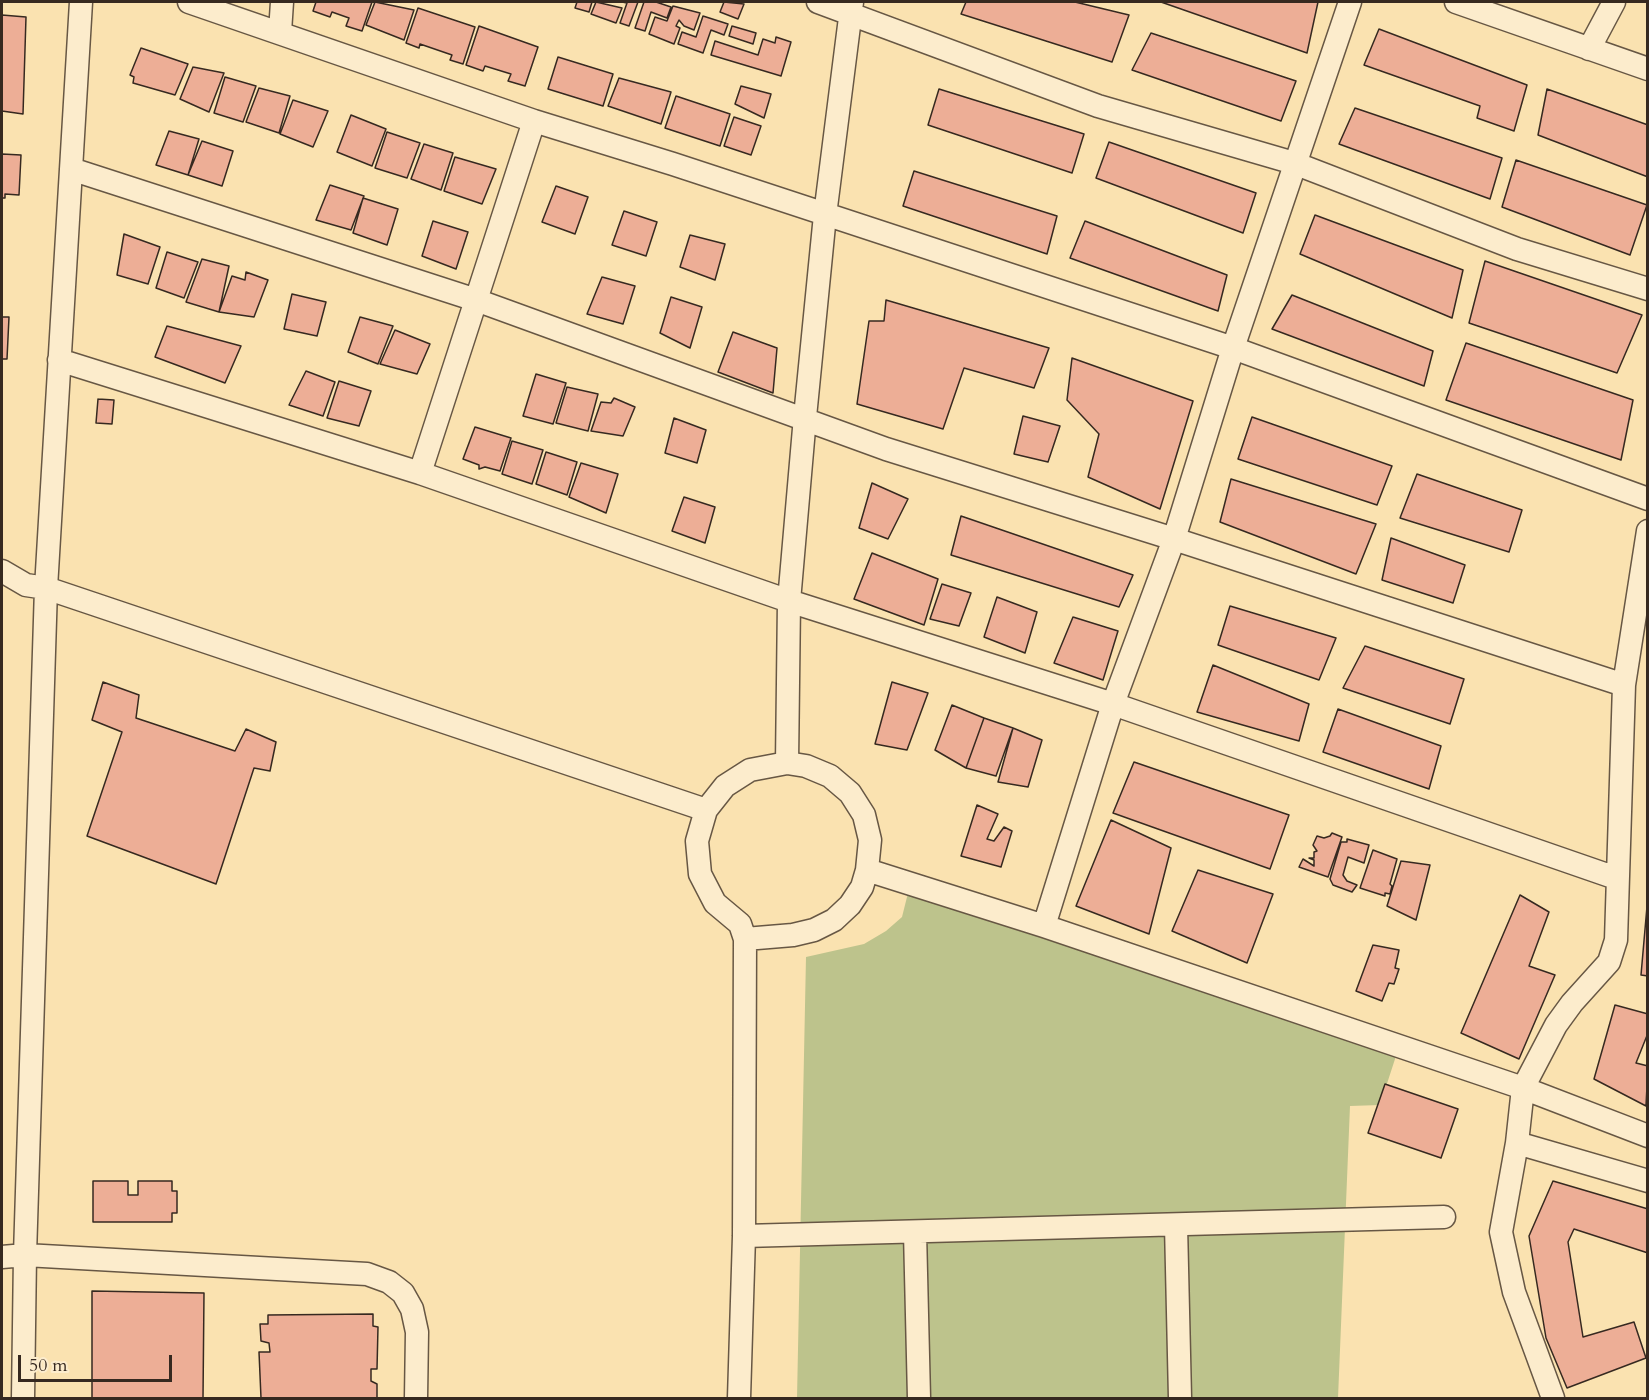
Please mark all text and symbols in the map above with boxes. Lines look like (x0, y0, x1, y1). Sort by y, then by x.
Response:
scale bar (21, 1343, 176, 1381)
text: 50 m (29, 1353, 68, 1378)

